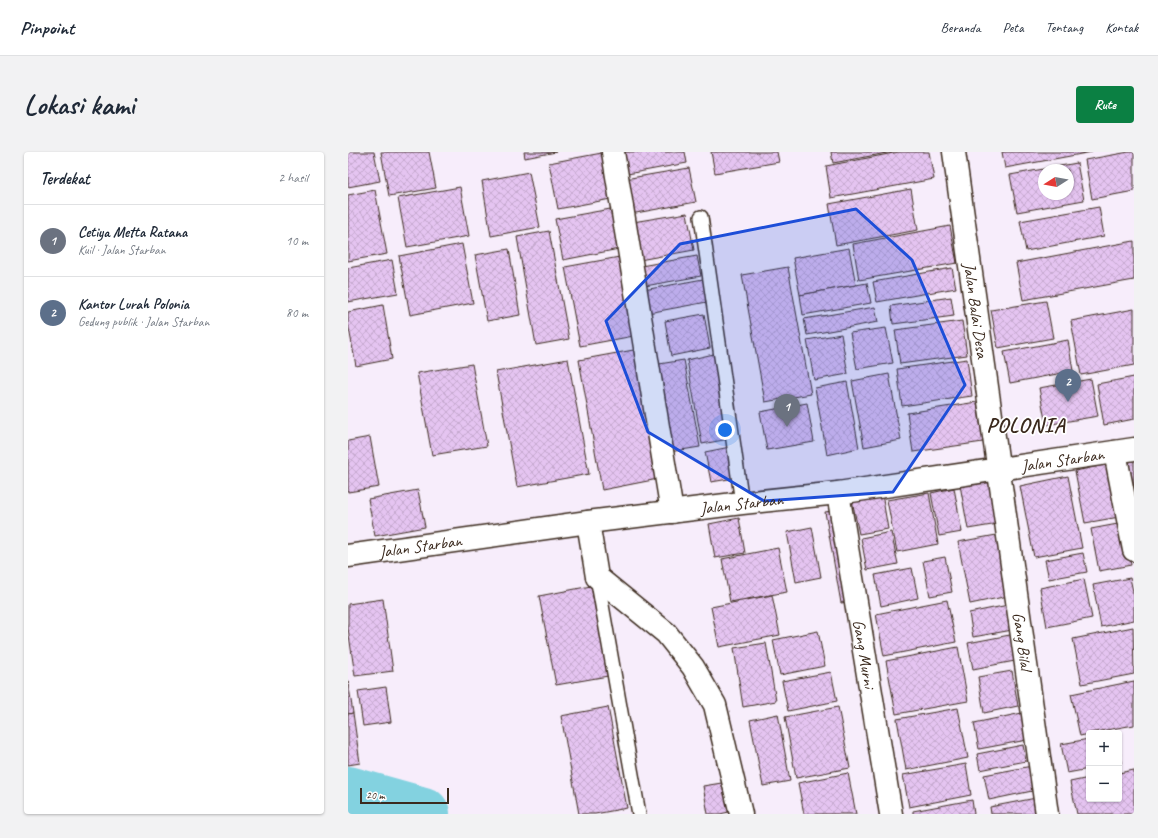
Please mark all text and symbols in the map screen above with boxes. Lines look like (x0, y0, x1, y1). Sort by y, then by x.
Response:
text: Pinpoint (20, 16, 74, 40)
text: Beranda (941, 19, 981, 36)
text: Peta (1003, 19, 1024, 36)
text: Tentang (1046, 19, 1083, 36)
text: Kontak (1105, 19, 1138, 36)
button: Rute (1076, 86, 1134, 123)
text: Lokasi kami (24, 87, 134, 122)
north arrow (1038, 164, 1074, 200)
text: Terdekat (40, 168, 90, 189)
text: 2 hasil (278, 170, 308, 186)
text: Cetiya Metta Ratana (78, 223, 187, 242)
text: 1 (50, 233, 56, 249)
text: 10 m (286, 233, 308, 249)
text: Kuil · Jalan Starban (78, 242, 166, 258)
street label: Jalan Balai Desa (959, 261, 993, 361)
text: Kantor Lurah Polonia (78, 295, 189, 314)
text: 2 (50, 305, 56, 321)
text: 80 m (286, 305, 308, 321)
text: Gedung publik · Jalan Starban (78, 314, 209, 330)
pin: 2 (1055, 369, 1081, 402)
pin: 1 (774, 394, 800, 427)
district label: POLONIA (986, 412, 1066, 438)
your location (715, 420, 735, 440)
street label: Jalan Starban (1019, 443, 1107, 477)
street label: Jalan Starban (698, 489, 785, 519)
street label: Jalan Starban (377, 530, 464, 563)
street label: Gang Bilal (1008, 611, 1037, 675)
street label: Gang Murni (848, 618, 881, 692)
map controls (1086, 730, 1122, 802)
button: + (1086, 730, 1122, 766)
button: − (1086, 766, 1122, 802)
scale bar (360, 786, 449, 805)
text: 20 m (366, 788, 385, 802)

